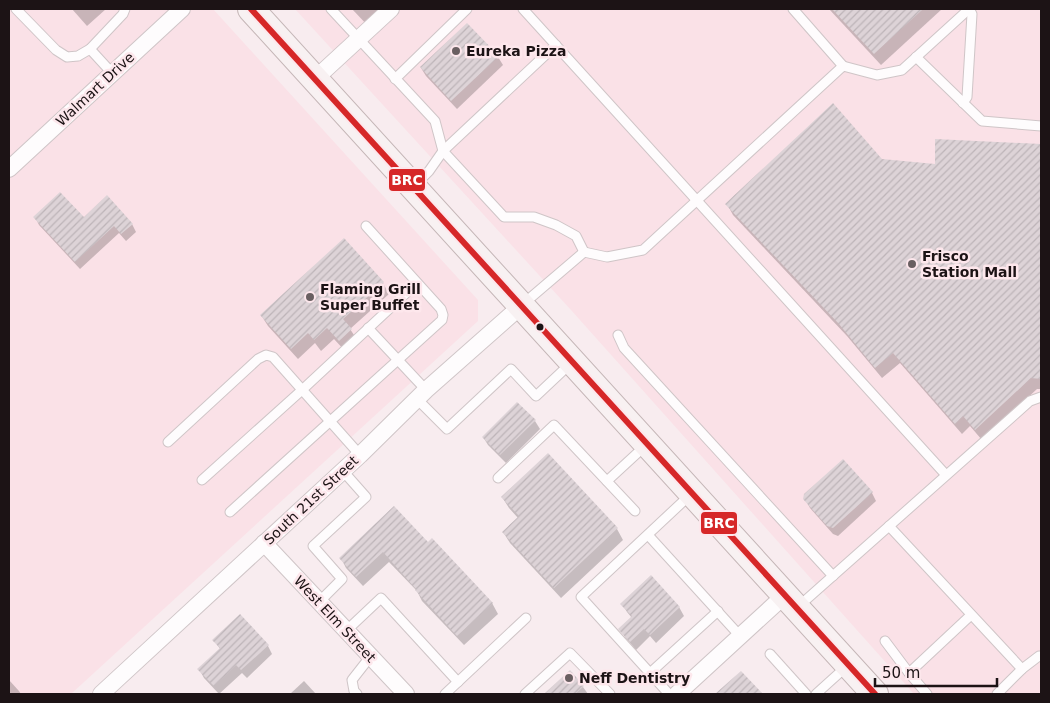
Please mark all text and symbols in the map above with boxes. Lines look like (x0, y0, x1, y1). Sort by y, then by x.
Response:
place label: Eureka Pizza (466, 43, 566, 59)
marker: Eureka Pizza (450, 45, 462, 57)
street label: Walmart Drive (53, 49, 137, 129)
line badge: BRC (388, 168, 426, 192)
text: BRC (391, 172, 423, 188)
place label: Frisco Station Mall (922, 248, 1017, 280)
marker: Frisco Station Mall (906, 258, 918, 270)
place label: Flaming Grill Super Buffet (320, 281, 421, 313)
marker: Flaming Grill Super Buffet (304, 291, 316, 303)
unlabelled marker (535, 322, 545, 332)
street label: South 21st Street (261, 452, 362, 548)
line badge: BRC (700, 511, 738, 535)
text: BRC (703, 515, 735, 531)
street label: West Elm Street (291, 573, 379, 666)
scale bar (875, 656, 998, 688)
text: 50 m (882, 664, 920, 682)
place label: Neff Dentistry (579, 670, 690, 686)
marker: Neff Dentistry (563, 672, 575, 684)

